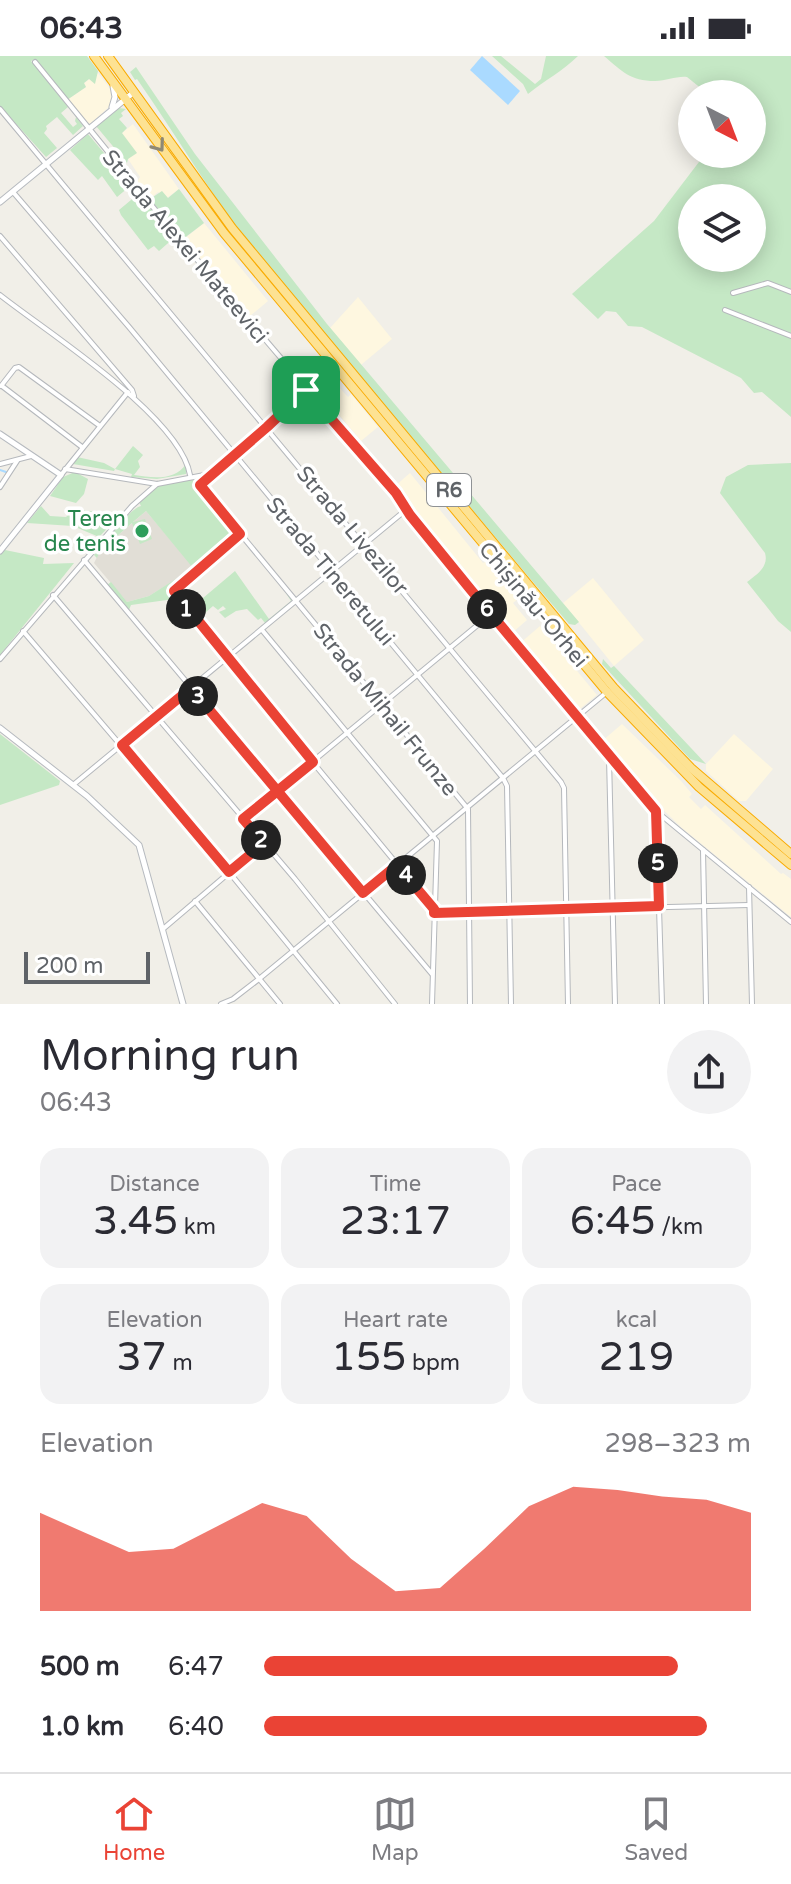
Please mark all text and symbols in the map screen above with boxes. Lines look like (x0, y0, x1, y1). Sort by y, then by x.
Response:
text: 06:43 (40, 10, 123, 47)
north arrow (678, 80, 766, 168)
map controls (678, 80, 766, 272)
one-way arrow (150, 138, 164, 152)
street label: Strada Alexei Mateevici (97, 145, 274, 349)
button: layers (678, 184, 766, 272)
pin (272, 356, 340, 424)
icon: arrive (284, 368, 328, 412)
street label: Strada Livezilor (291, 461, 414, 601)
road number: R6 (427, 474, 471, 506)
street label: Strada Tineretului (261, 492, 400, 651)
place label: Teren de tenis (44, 506, 126, 557)
marker: Teren de tenis (133, 522, 151, 540)
street label: Chișinău-Orhei (473, 537, 593, 673)
pin: 1 (166, 589, 206, 629)
pin: 6 (467, 589, 507, 629)
text: 1 (179, 596, 193, 622)
text: 6 (480, 596, 494, 622)
street label: Strada Mihail Frunze (308, 618, 463, 801)
pin: 3 (178, 676, 218, 716)
text: 3 (191, 683, 205, 709)
pin: 2 (241, 820, 281, 860)
text: 2 (254, 827, 268, 853)
pin: 5 (638, 843, 678, 883)
text: 5 (651, 850, 665, 876)
pin: 4 (386, 855, 426, 895)
text: 4 (399, 862, 413, 888)
scale bar (24, 948, 150, 984)
text: 200 m (36, 953, 103, 979)
text: Morning run (40, 1030, 300, 1083)
button: share (667, 1030, 751, 1114)
text: 06:43 (40, 1087, 112, 1118)
text: Distance (109, 1171, 200, 1197)
text: Time (370, 1171, 421, 1197)
text: Pace (611, 1171, 662, 1197)
text: 3.45 (93, 1197, 178, 1245)
text: 23:17 (340, 1197, 451, 1245)
text: 6:45 (570, 1197, 656, 1245)
text: km (178, 1214, 216, 1240)
text: /km (656, 1214, 703, 1240)
text: Elevation (106, 1307, 203, 1333)
text: Heart rate (343, 1307, 448, 1333)
text: kcal (616, 1307, 657, 1333)
text: 37 (116, 1333, 167, 1381)
text: 155 (331, 1333, 406, 1381)
text: 219 (599, 1333, 674, 1381)
text: m (167, 1350, 193, 1376)
text: bpm (406, 1350, 460, 1376)
text: Elevation (40, 1428, 154, 1459)
text: 298–323 m (605, 1428, 751, 1459)
text: 500 m (40, 1651, 120, 1682)
text: 6:47 (168, 1651, 224, 1682)
text: 1.0 km (40, 1711, 124, 1742)
text: 6:40 (168, 1711, 224, 1742)
tab: Home (103, 1792, 165, 1866)
tab: Map (371, 1792, 419, 1866)
tab: Saved (624, 1792, 688, 1866)

